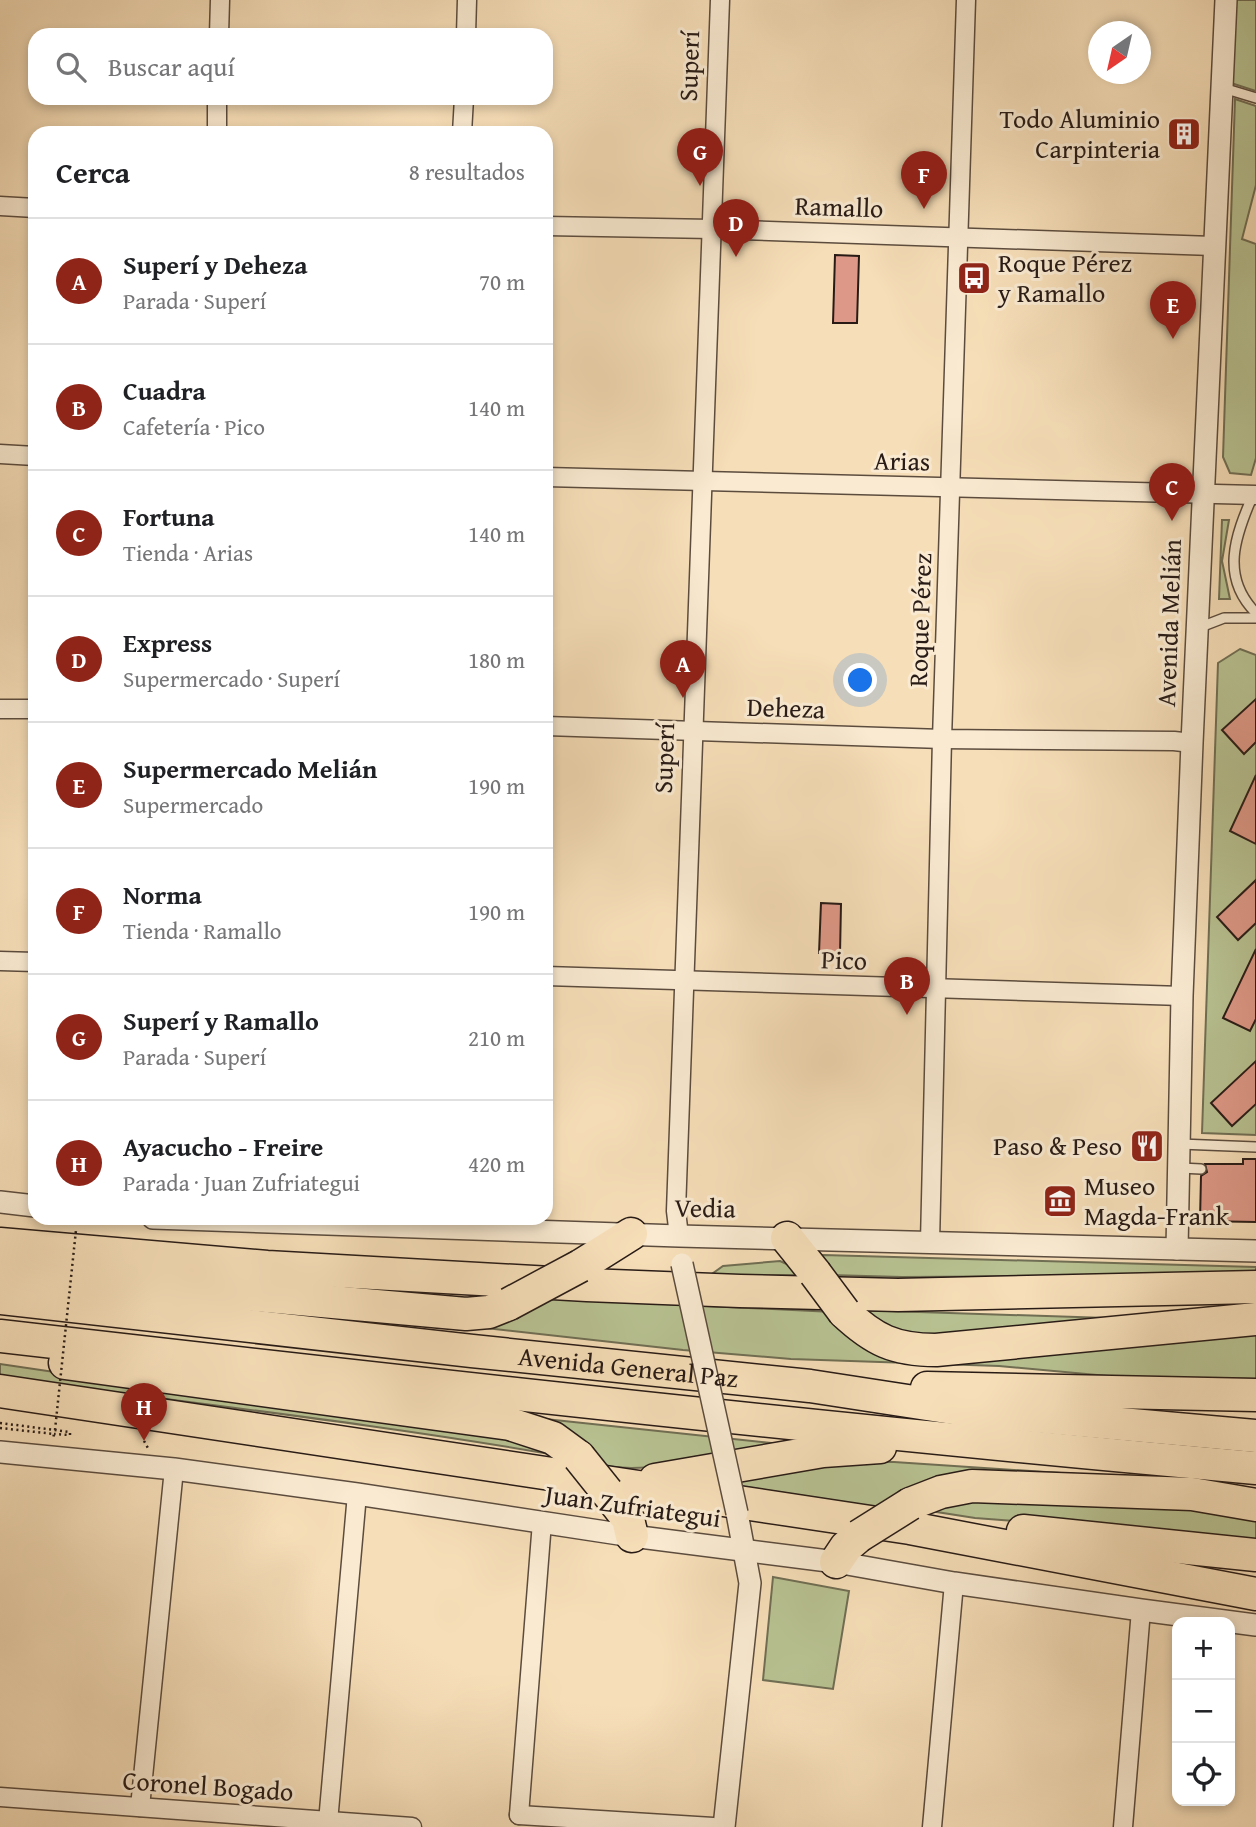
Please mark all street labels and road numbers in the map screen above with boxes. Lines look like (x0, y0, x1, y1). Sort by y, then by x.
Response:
street label: Superí (668, 29, 709, 102)
street label: Ramallo (794, 185, 884, 228)
street label: Arias (873, 441, 931, 480)
street label: Avenida Melián (1146, 538, 1191, 708)
street label: Roque Pérez (898, 552, 941, 688)
street label: Deheza (746, 687, 827, 728)
street label: Superí (643, 721, 684, 794)
street label: Pico (820, 939, 868, 980)
street label: Vedia (674, 1187, 737, 1228)
street label: Avenida General Paz (516, 1336, 740, 1397)
street label: Juan Zufriategui (540, 1473, 723, 1537)
street label: Coronel Bogado (121, 1760, 295, 1811)

